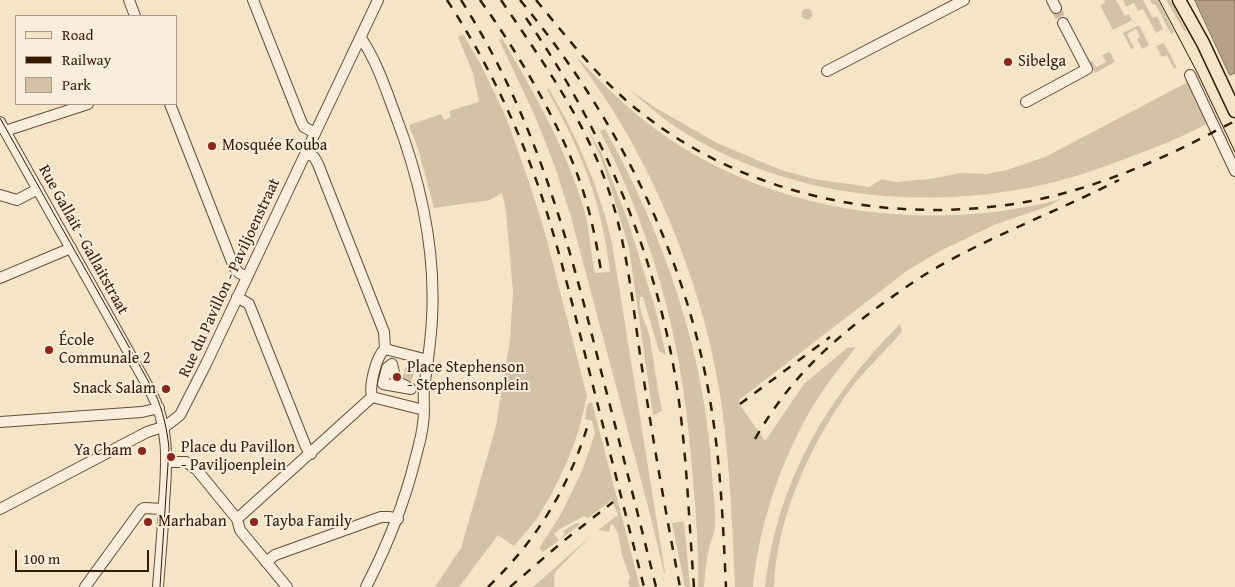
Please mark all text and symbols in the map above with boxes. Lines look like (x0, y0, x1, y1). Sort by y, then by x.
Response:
legend (15, 15, 178, 105)
text: Road (62, 24, 93, 45)
text: Railway (62, 49, 111, 70)
place label: Sibelga (1018, 52, 1066, 72)
marker: Sibelga (1002, 56, 1014, 68)
text: Park (62, 74, 91, 95)
place label: Mosquée Kouba (222, 136, 327, 156)
marker: Mosquée Kouba (206, 140, 218, 152)
street label: Rue Gallait - Gallaitstraat (34, 162, 132, 318)
street label: Rue du Pavillon - Paviljoenstraat (175, 175, 285, 381)
place label: École Communale 2 (59, 331, 150, 369)
marker: École Communale 2 (43, 344, 55, 356)
place label: Place Stephenson - Stephensonplein (407, 358, 529, 396)
marker: Place Stephenson - Stephensonplein (391, 371, 403, 383)
place label: Snack Salam (73, 379, 156, 399)
marker: Snack Salam (160, 383, 172, 395)
place label: Place du Pavillon - Paviljoenplein (181, 438, 295, 476)
place label: Ya Cham (74, 441, 132, 461)
marker: Ya Cham (136, 445, 148, 457)
marker: Place du Pavillon - Paviljoenplein (165, 451, 177, 463)
place label: Marhaban (158, 512, 227, 532)
place label: Tayba Family (264, 512, 352, 532)
marker: Marhaban (142, 516, 154, 528)
marker: Tayba Family (248, 516, 260, 528)
scale bar (18, 540, 151, 572)
text: 100 m (23, 548, 60, 569)

